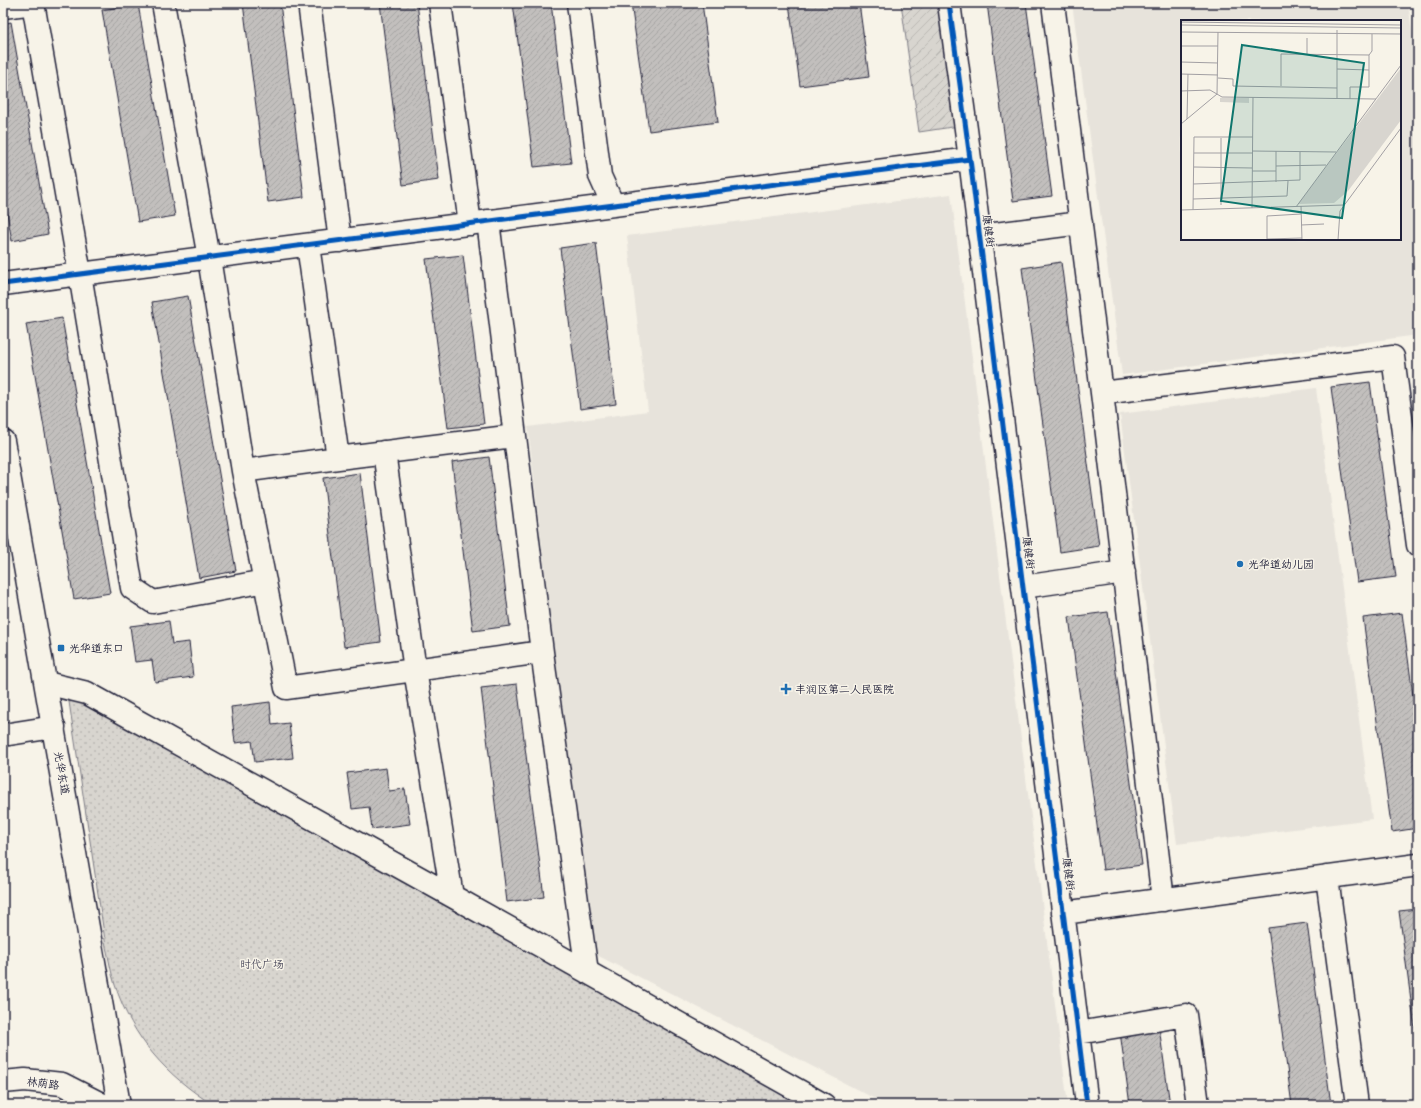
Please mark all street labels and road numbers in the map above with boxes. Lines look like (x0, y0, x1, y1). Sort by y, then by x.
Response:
street label: 康健街 (980, 214, 999, 249)
street label: 康健街 (1020, 536, 1039, 571)
street label: 光华东道 (51, 750, 74, 796)
street label: 康健街 (1060, 857, 1079, 892)
street label: 林荫路 (26, 1073, 60, 1092)

